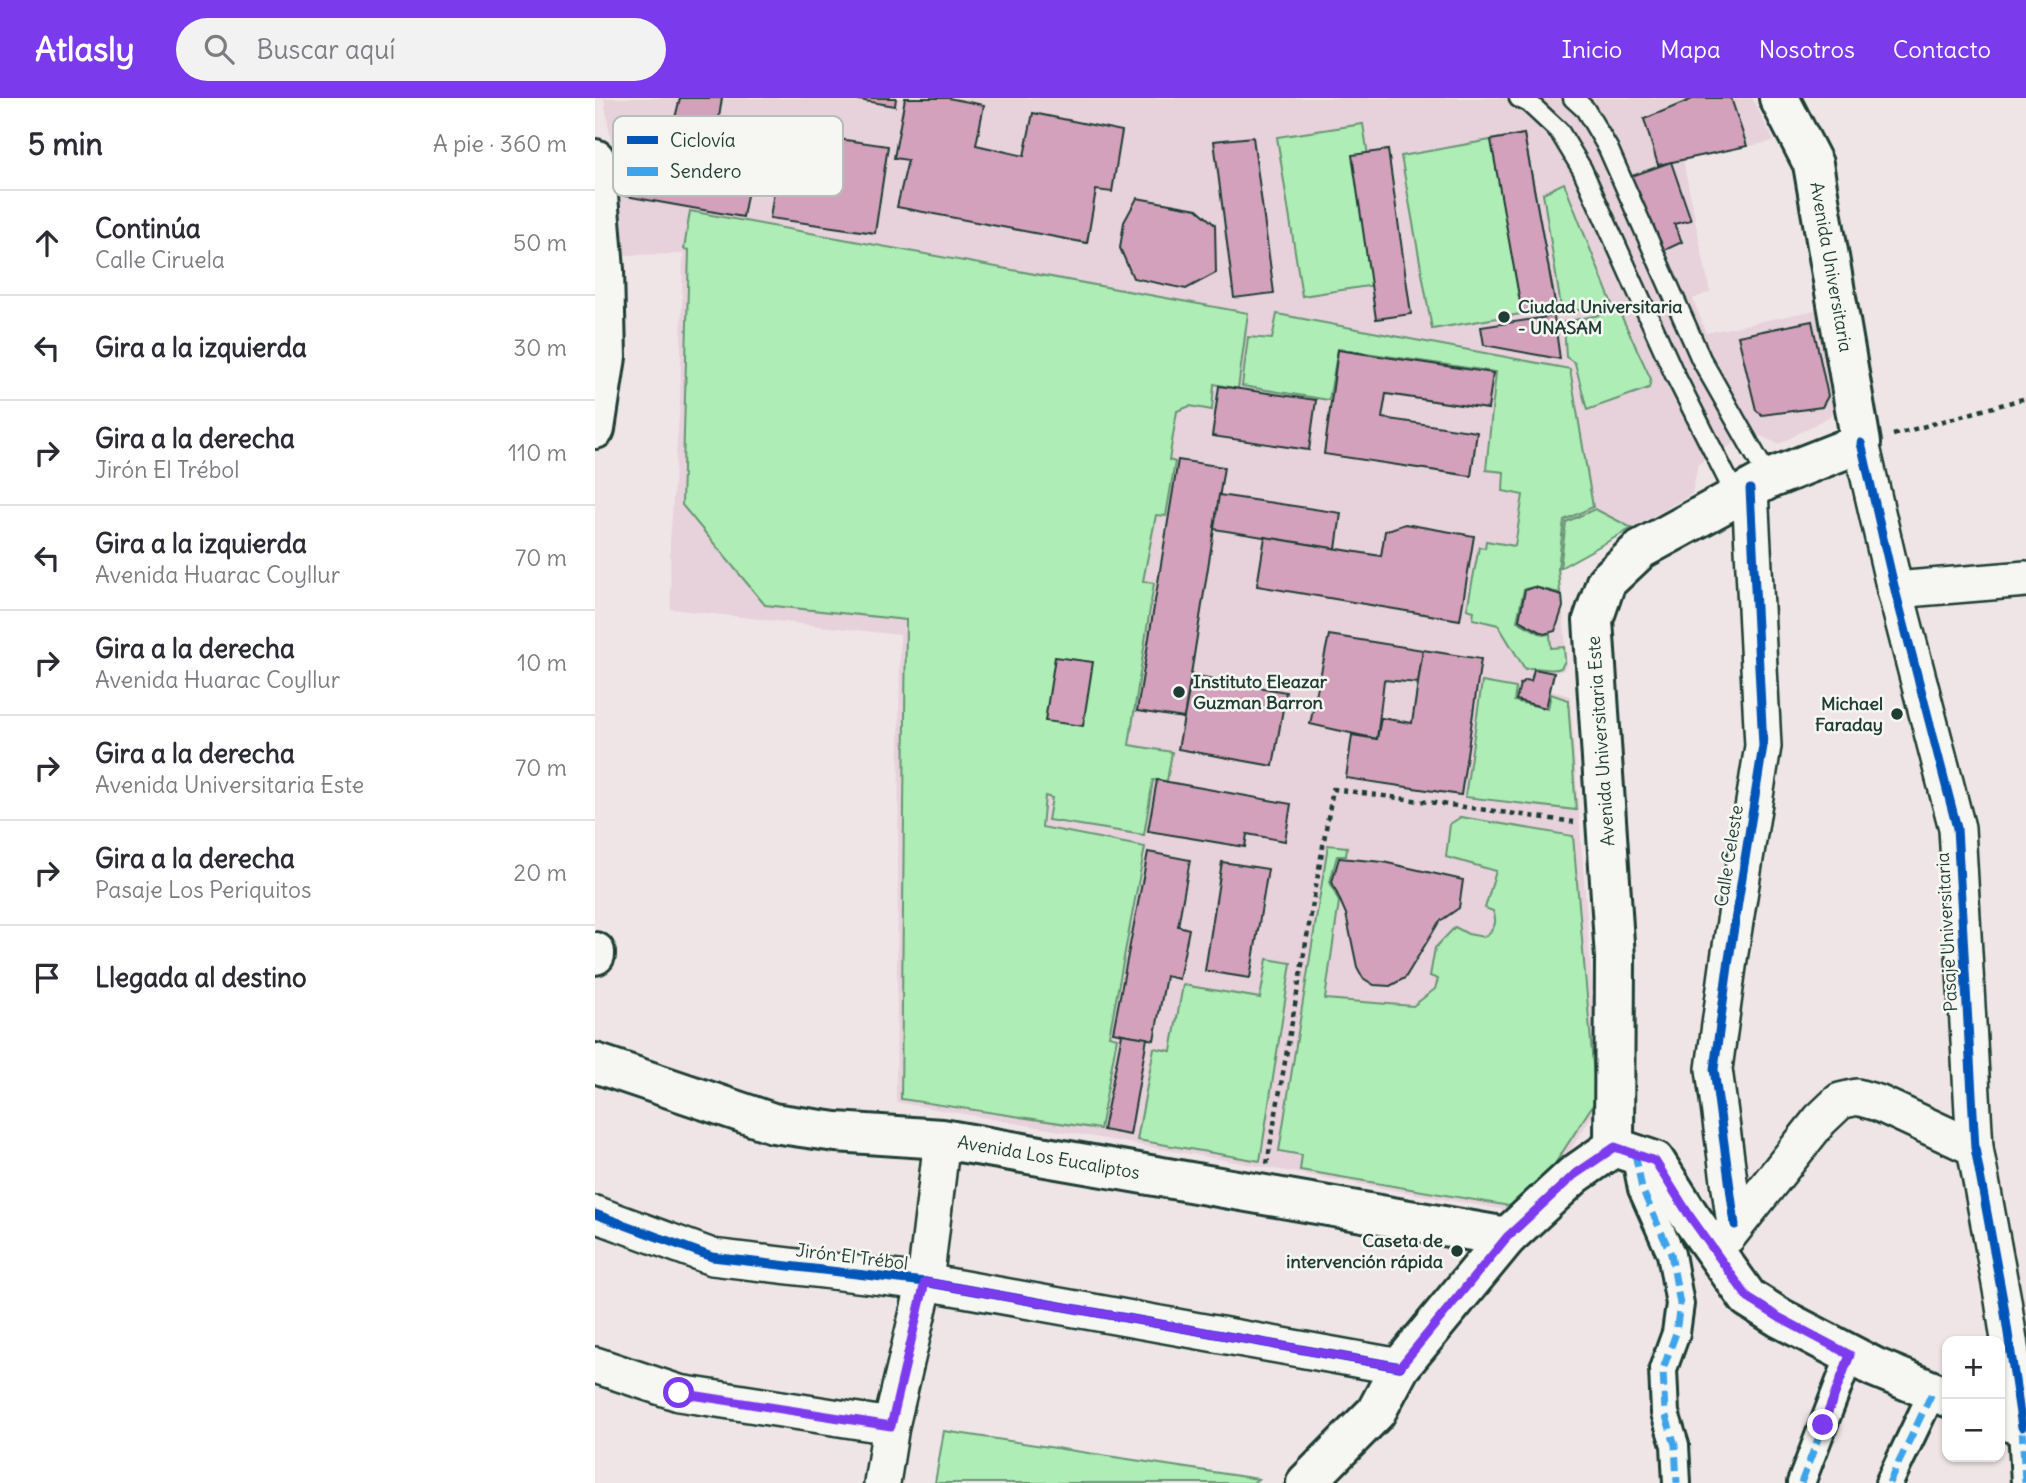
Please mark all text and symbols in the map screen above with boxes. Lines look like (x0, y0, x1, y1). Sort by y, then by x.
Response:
search box (176, 18, 666, 81)
text: Atlasly (35, 28, 134, 70)
icon: search (200, 30, 238, 68)
text: Buscar aquí (256, 33, 395, 66)
text: Inicio (1562, 34, 1622, 64)
text: Mapa (1660, 34, 1721, 64)
text: Nosotros (1759, 34, 1855, 64)
text: Contacto (1893, 34, 1991, 64)
legend (613, 116, 843, 196)
text: 5 min (28, 125, 103, 163)
text: Ciclovía (670, 128, 736, 152)
text: A pie · 360 m (433, 129, 567, 158)
text: Sendero (670, 159, 741, 183)
street label: Avenida Universitaria (1805, 180, 1858, 354)
text: Continúa (95, 212, 201, 245)
icon: ahead (28, 224, 66, 262)
text: 50 m (513, 228, 567, 257)
text: Calle Ciruela (95, 245, 225, 274)
place label: Ciudad Universitaria - UNASAM (1518, 295, 1683, 339)
marker: Ciudad Universitaria - UNASAM (1496, 309, 1512, 325)
icon: left (28, 329, 66, 367)
text: Gira a la izquierda (95, 331, 307, 364)
text: 30 m (513, 333, 567, 362)
text: Gira a la derecha (95, 422, 295, 455)
icon: right (28, 434, 66, 472)
text: 110 m (508, 438, 567, 467)
text: Jirón El Trébol (95, 455, 239, 484)
text: Gira a la izquierda (95, 527, 307, 560)
icon: left (28, 539, 66, 577)
text: 70 m (515, 543, 567, 572)
text: Avenida Huarac Coyllur (95, 560, 340, 589)
text: Gira a la derecha (95, 632, 295, 665)
street label: Avenida Universitaria Este (1582, 635, 1619, 847)
icon: right (28, 644, 66, 682)
text: 10 m (517, 648, 567, 677)
text: Avenida Huarac Coyllur (95, 665, 340, 694)
place label: Instituto Eleazar Guzman Barron (1193, 670, 1328, 714)
marker: Instituto Eleazar Guzman Barron (1171, 684, 1187, 700)
place label: Michael Faraday (1815, 692, 1883, 736)
marker: Michael Faraday (1889, 706, 1905, 722)
text: Gira a la derecha (95, 737, 295, 770)
icon: right (28, 749, 66, 787)
text: 70 m (515, 753, 567, 782)
text: Avenida Universitaria Este (95, 770, 364, 799)
street label: Calle Celeste (1709, 803, 1748, 908)
text: Gira a la derecha (95, 842, 295, 875)
street label: Pasaje Universitaria (1931, 852, 1962, 1012)
icon: right (28, 854, 66, 892)
text: 20 m (514, 858, 567, 887)
text: Pasaje Los Periquitos (95, 875, 311, 904)
icon: arrive (28, 959, 66, 997)
text: Llegada al destino (95, 961, 307, 994)
street label: Avenida Los Eucaliptos (956, 1130, 1142, 1184)
place label: Caseta de intervención rápida (1286, 1229, 1443, 1273)
street label: Jirón El Trébol (795, 1238, 910, 1275)
marker: Caseta de intervención rápida (1449, 1243, 1465, 1259)
map controls (1942, 1336, 2005, 1462)
button: + (1942, 1336, 2005, 1399)
route start (663, 1377, 694, 1408)
button: − (1942, 1399, 2005, 1462)
route end (1807, 1409, 1838, 1440)

